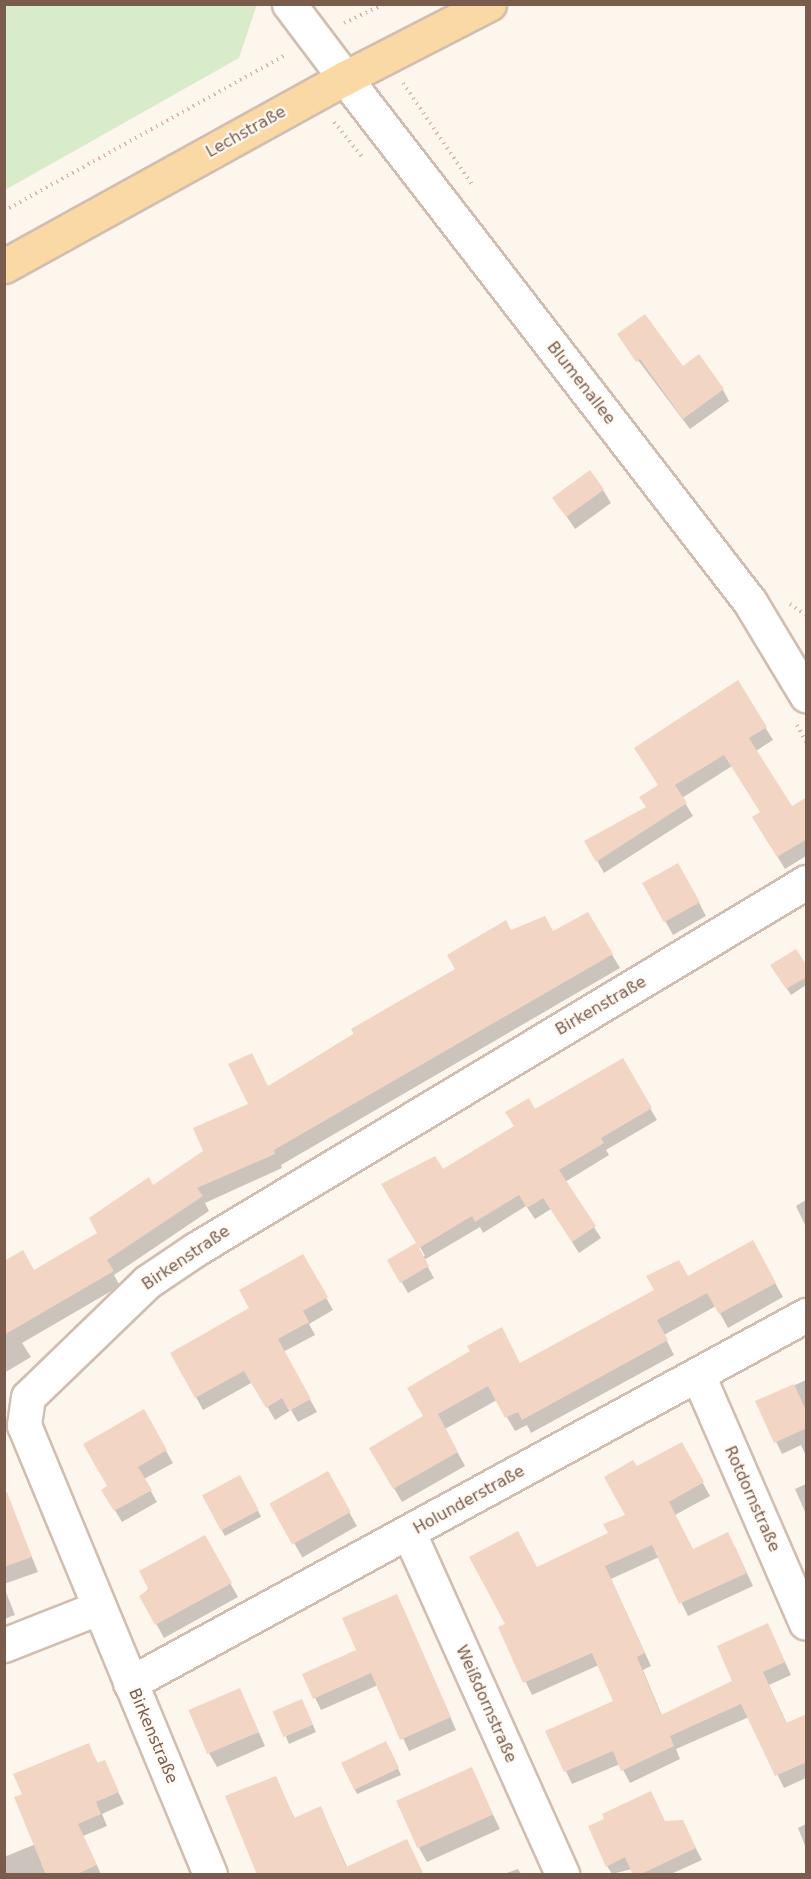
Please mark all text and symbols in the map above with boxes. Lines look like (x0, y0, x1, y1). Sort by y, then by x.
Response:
street label: Lechstraße (203, 102, 289, 162)
street label: Blumenallee (543, 338, 619, 428)
street label: Birkenstraße (552, 972, 650, 1040)
street label: Birkenstraße (139, 1222, 233, 1294)
street label: Rotdornstraße (720, 1443, 784, 1555)
street label: Holunderstraße (410, 1462, 528, 1538)
street label: Weißdornstraße (451, 1642, 521, 1766)
street label: Birkenstraße (124, 1685, 182, 1787)

